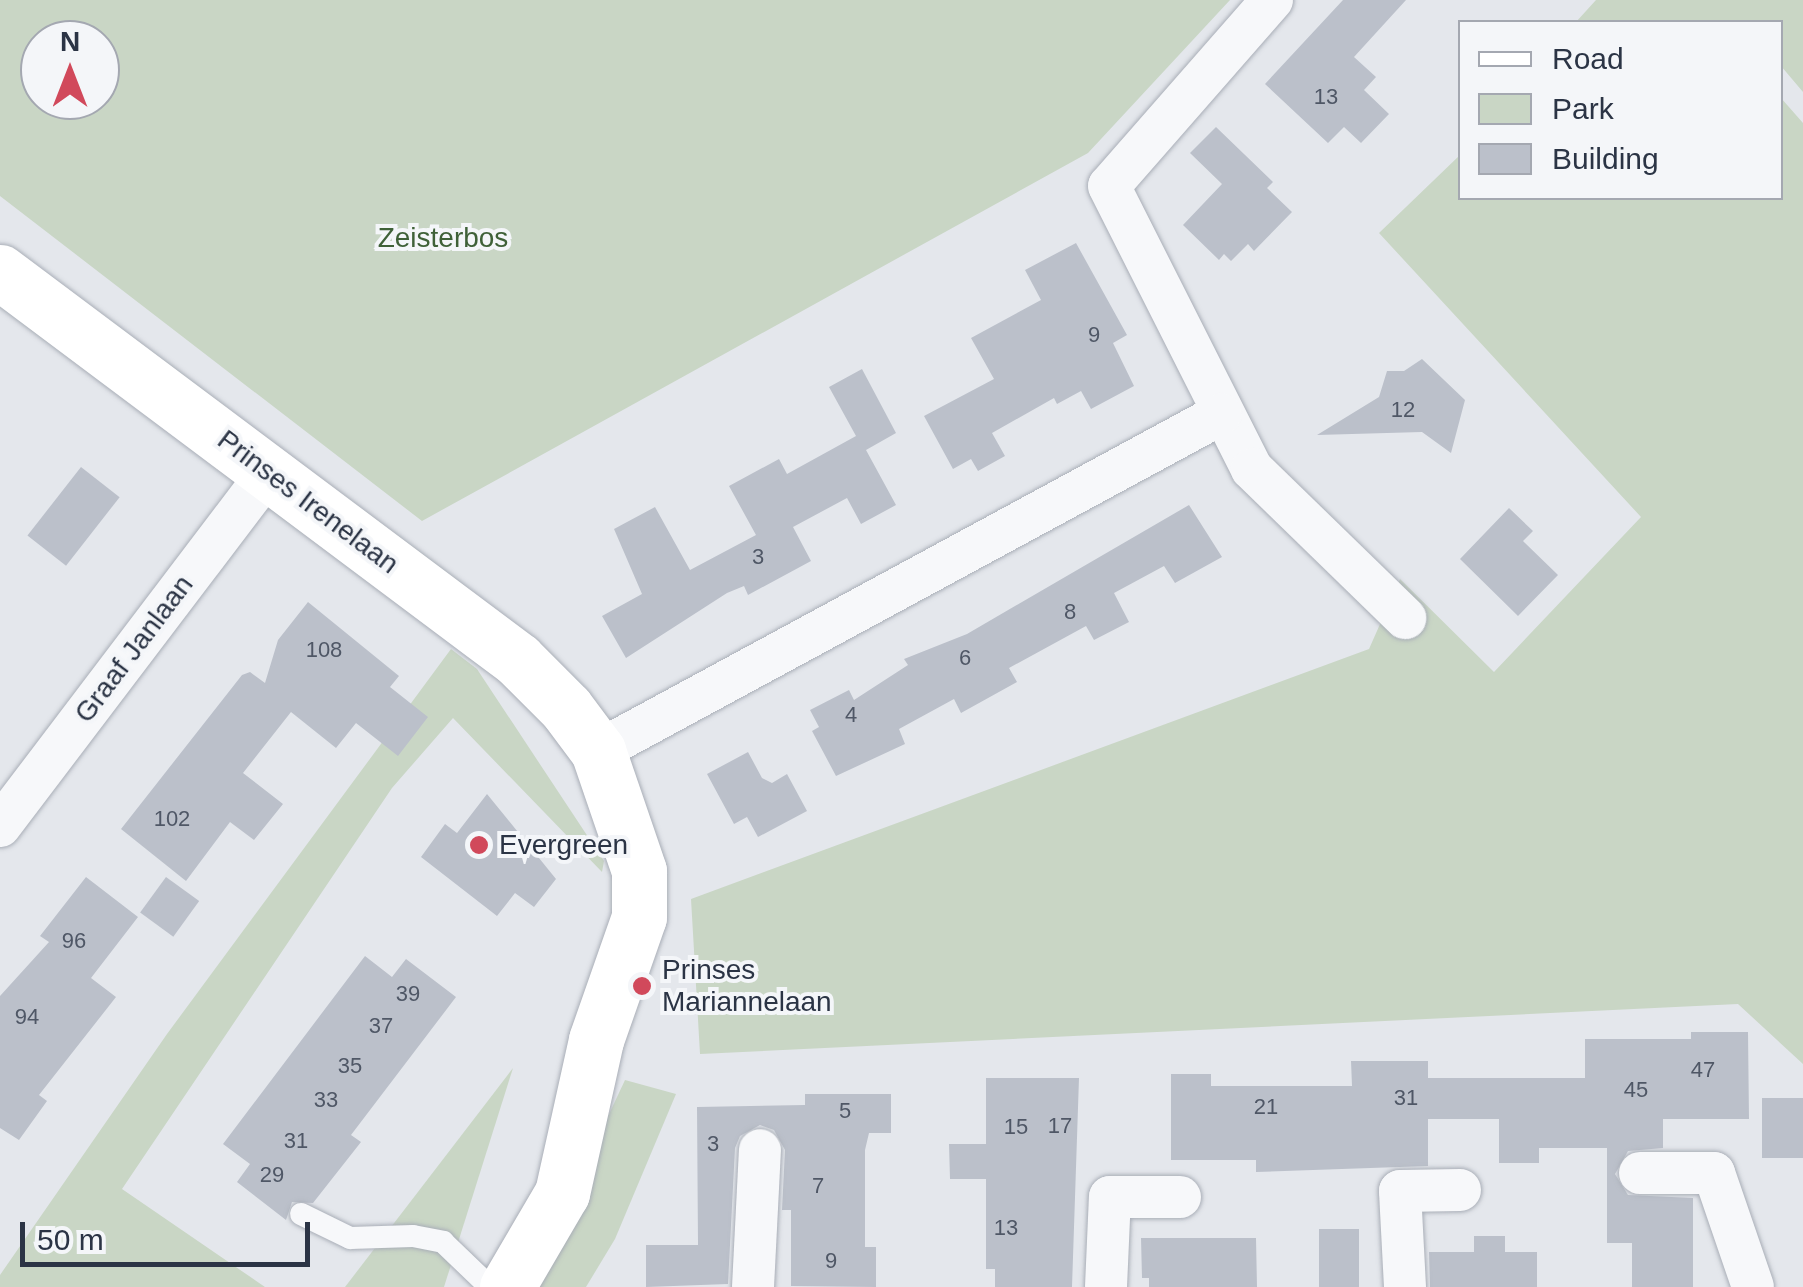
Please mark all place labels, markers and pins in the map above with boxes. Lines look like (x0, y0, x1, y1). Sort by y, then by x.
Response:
place label: Evergreen (499, 828, 628, 862)
marker: Evergreen (468, 834, 490, 856)
place label: Prinses Mariannelaan (662, 953, 832, 1019)
marker: Prinses Mariannelaan (631, 975, 653, 997)

